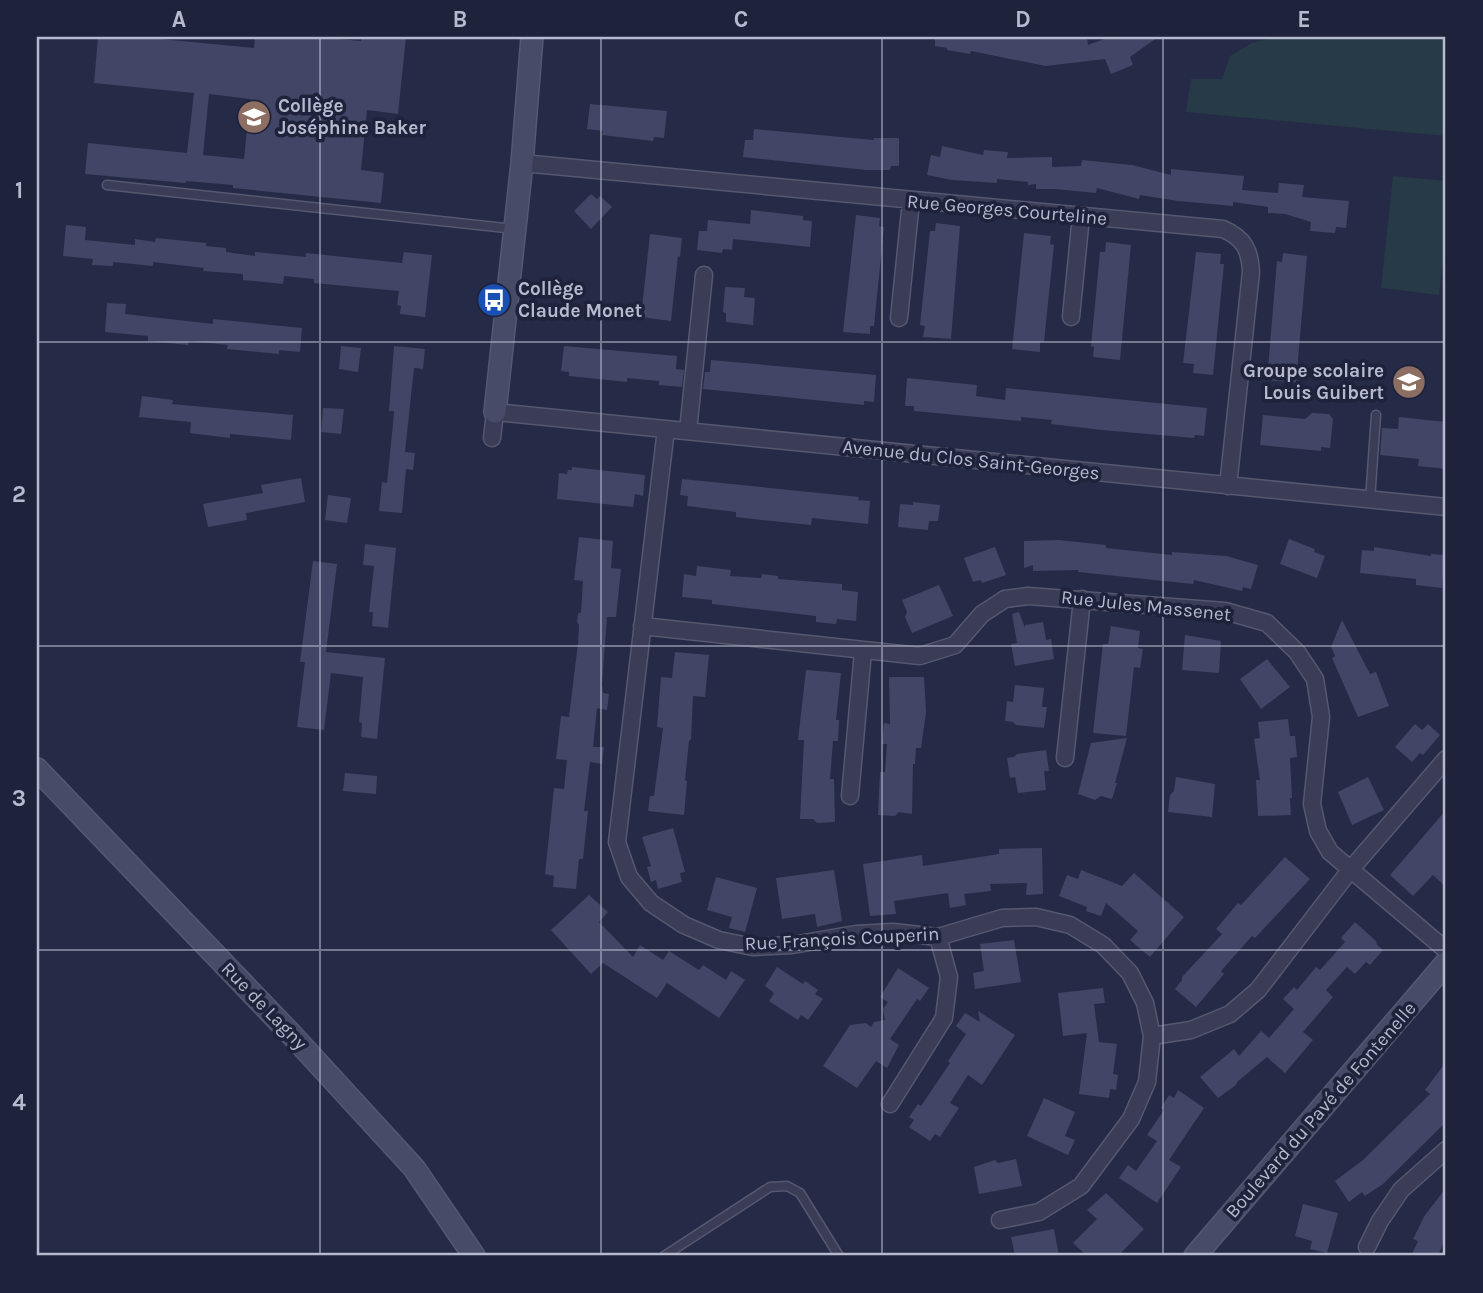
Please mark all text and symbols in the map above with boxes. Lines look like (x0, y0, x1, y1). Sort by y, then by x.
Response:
text: A (172, 6, 186, 33)
text: B (453, 6, 467, 33)
text: C (734, 6, 748, 33)
text: D (1015, 6, 1031, 33)
text: E (1297, 6, 1311, 33)
place label: Collège Joséphine Baker (278, 95, 426, 139)
school or university icon: Collège Joséphine Baker (235, 98, 273, 136)
text: 1 (15, 177, 23, 204)
street label: Rue Georges Courteline (906, 190, 1108, 230)
place label: Collège Claude Monet (518, 278, 642, 322)
bus stop icon: Collège Claude Monet (475, 281, 513, 319)
place label: Groupe scolaire Louis Guibert (1243, 360, 1384, 404)
school or university icon: Groupe scolaire Louis Guibert (1390, 363, 1428, 401)
street label: Avenue du Clos Saint-Georges (841, 436, 1101, 484)
text: 2 (12, 481, 26, 508)
street label: Rue Jules Massenet (1060, 586, 1232, 626)
text: 3 (12, 785, 26, 812)
street label: Rue François Couperin (744, 923, 940, 955)
street label: Rue de Lagny (217, 958, 311, 1055)
street label: Boulevard du Pavé de Fontenelle (1221, 998, 1421, 1222)
text: 4 (12, 1089, 26, 1116)

